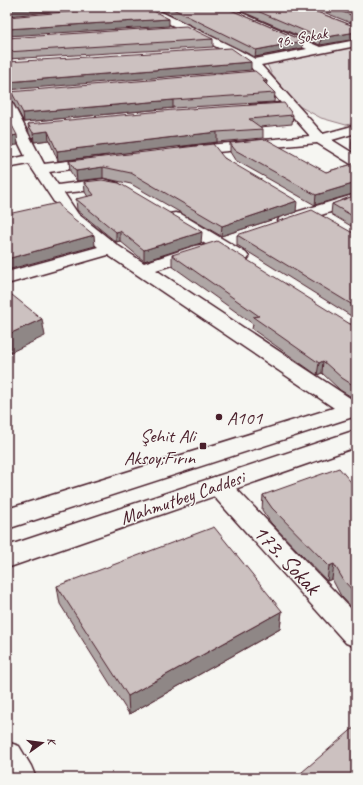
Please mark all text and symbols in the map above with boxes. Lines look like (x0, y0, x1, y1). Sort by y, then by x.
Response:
street label: 96. Sokak (273, 23, 330, 53)
place label: A101 (227, 406, 264, 430)
marker: A101 (214, 412, 224, 422)
place label: Şehit Ali Aksoy;Fırın (124, 424, 197, 470)
marker: Şehit Ali Aksoy;Fırın (198, 441, 208, 451)
street label: Mahmutbey Caddesi (117, 465, 250, 530)
street label: 173. Sokak (247, 518, 328, 602)
north arrow (22, 723, 62, 763)
text: K (44, 736, 60, 747)

